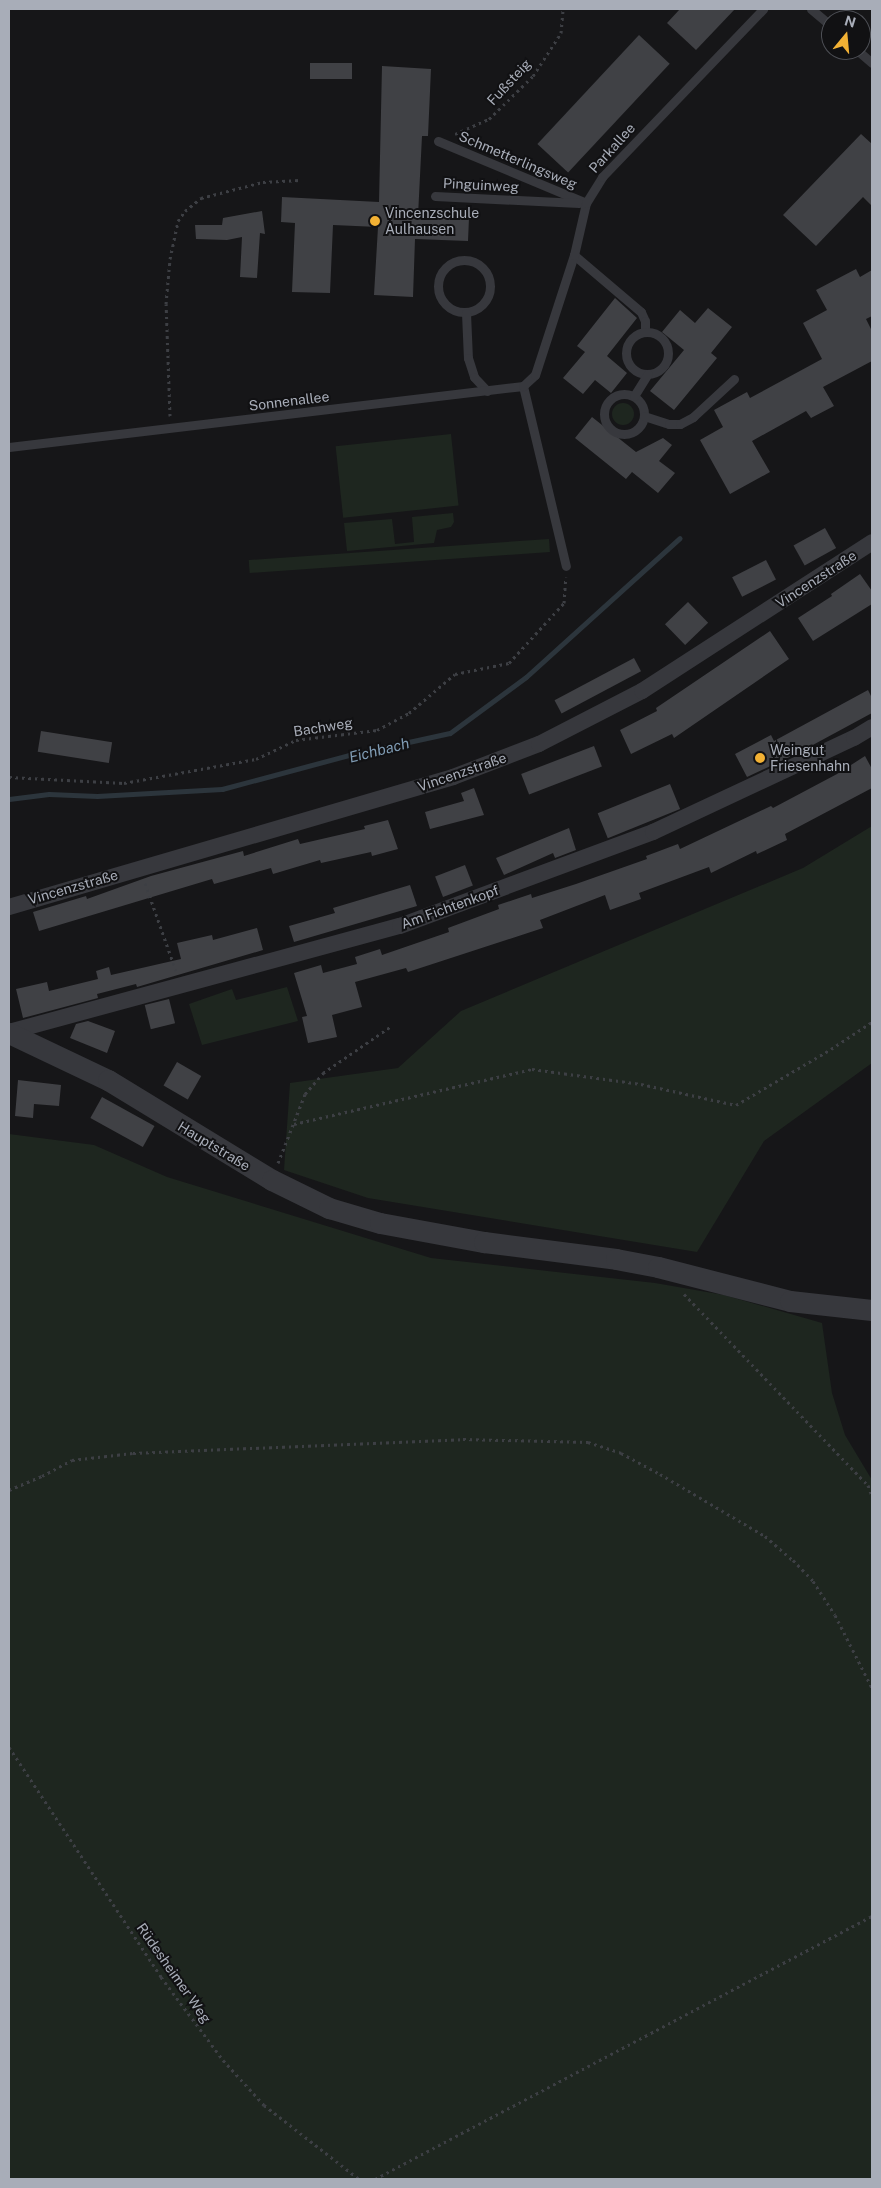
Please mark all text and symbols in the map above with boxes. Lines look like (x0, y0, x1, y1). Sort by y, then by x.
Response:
north arrow (821, 10, 871, 60)
text: N (843, 12, 858, 31)
street label: Fußsteig (483, 55, 535, 109)
street label: Parkallee (585, 120, 639, 176)
street label: Schmetterlingsweg (456, 127, 580, 193)
street label: Pinguinweg (443, 175, 519, 195)
place label: Vincenzschule Aulhausen (385, 205, 479, 238)
marker: Vincenzschule Aulhausen (369, 215, 381, 227)
street label: Sonnenallee (248, 388, 330, 414)
street label: Vincenzstraße (772, 547, 860, 611)
street label: Bachweg (292, 714, 354, 740)
water label: Eichbach (347, 734, 411, 766)
place label: Weingut Friesenhahn (770, 742, 850, 774)
street label: Vincenzstraße (415, 749, 509, 795)
marker: Weingut Friesenhahn (754, 752, 766, 764)
street label: Vincenzstraße (26, 866, 120, 908)
street label: Am Fichtenkopf (399, 882, 501, 932)
street label: Hauptstraße (175, 1118, 253, 1174)
street label: Rüdesheimer Weg (133, 1920, 215, 2026)

